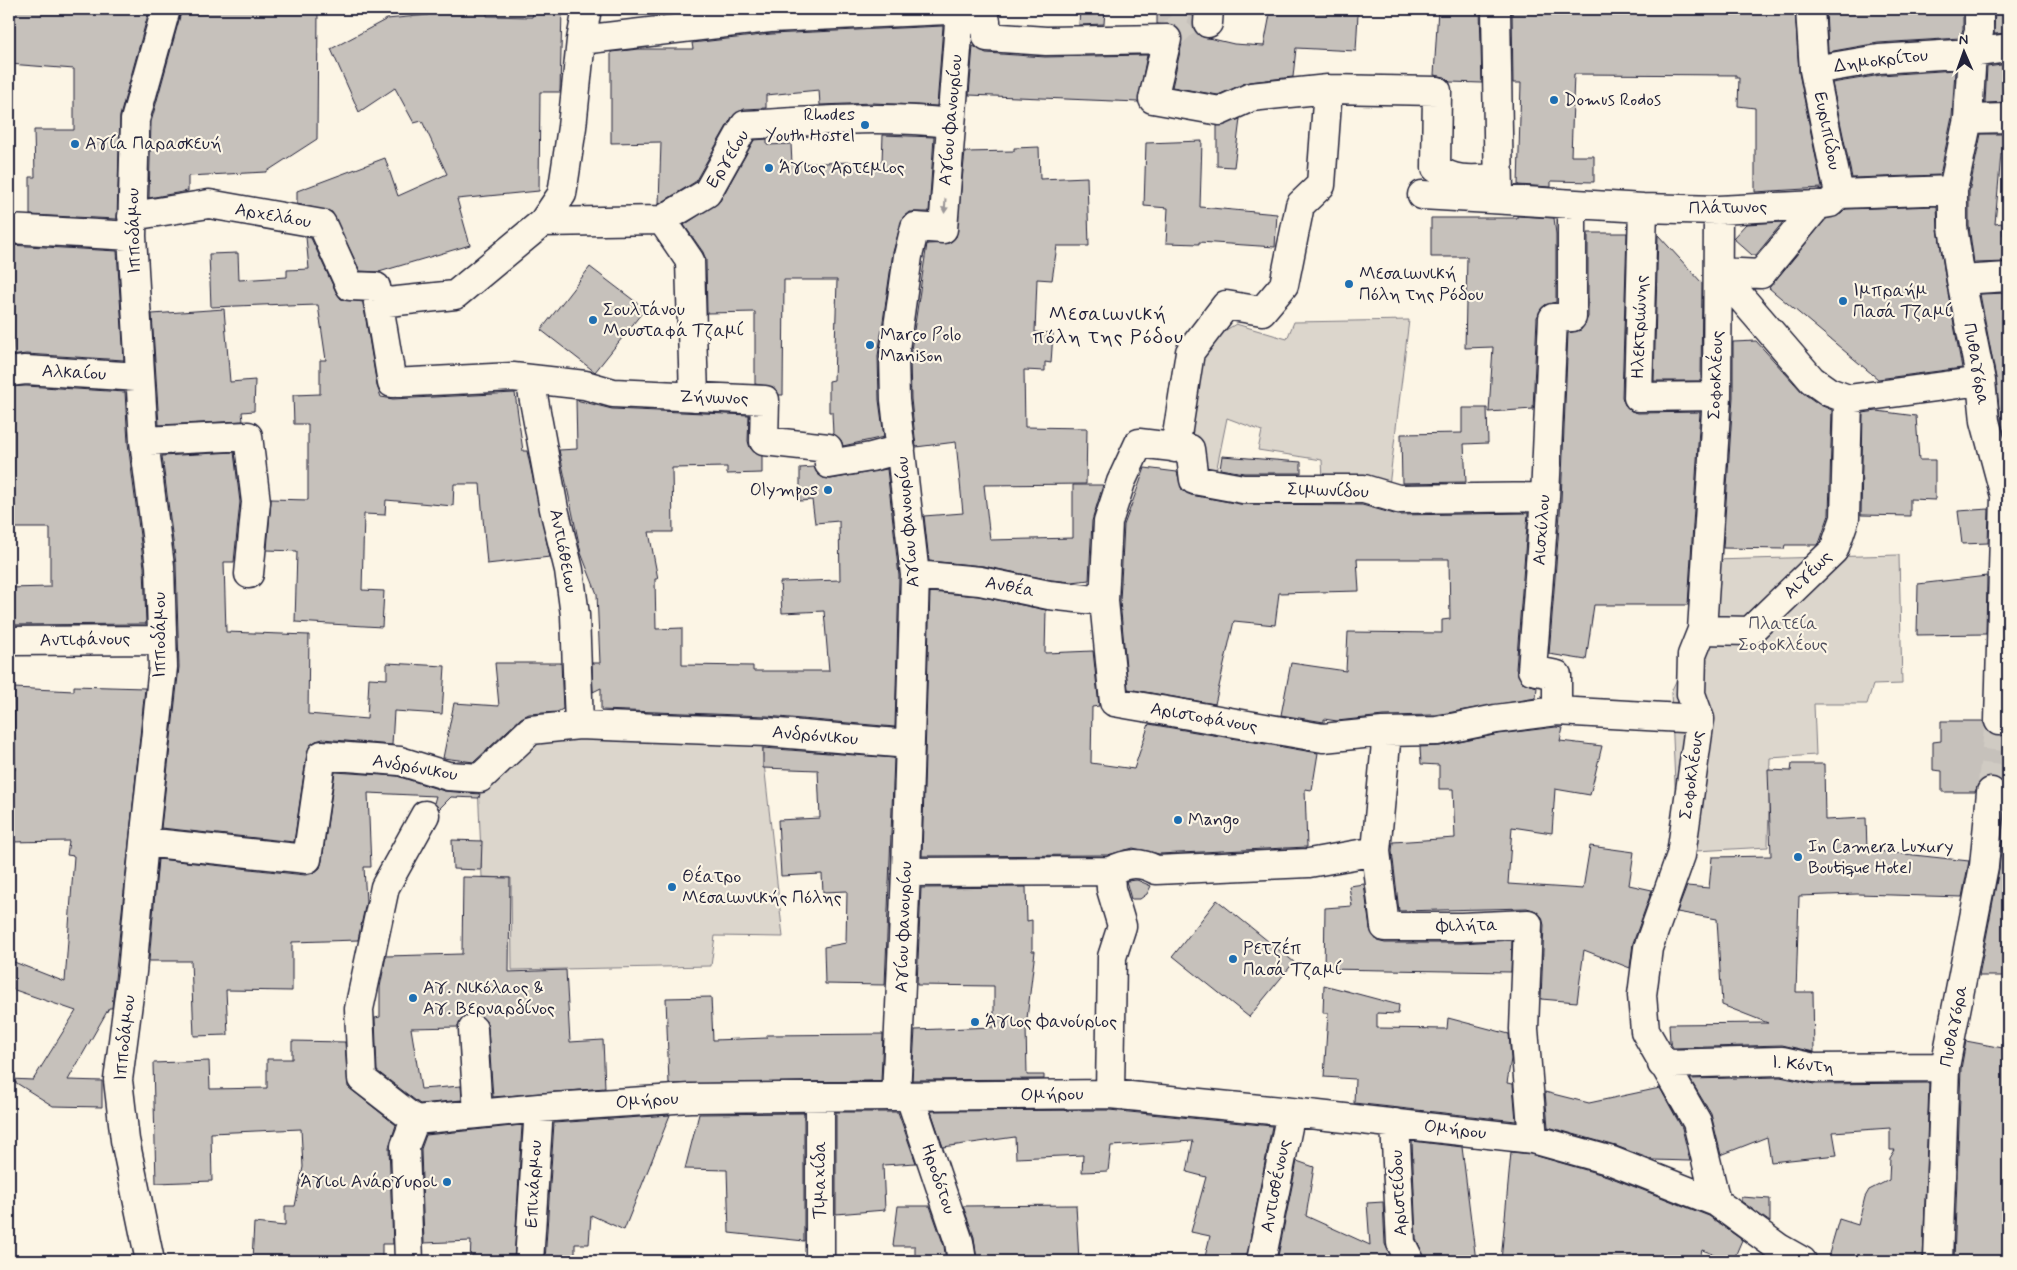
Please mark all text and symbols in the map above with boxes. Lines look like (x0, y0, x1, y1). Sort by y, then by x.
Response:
north arrow (1940, 28, 1990, 78)
text: N (1959, 31, 1969, 49)
street label: Δημοκρίτου (1833, 43, 1929, 79)
street label: Αγίου Φανουρίου (933, 53, 969, 187)
place label: Domus Rodos (1564, 88, 1661, 112)
street label: Ευριπίδου (1808, 90, 1846, 172)
marker: Domus Rodos (1548, 94, 1560, 106)
place label: Rhodes Youth Hostel (765, 103, 855, 148)
marker: Rhodes Youth Hostel (859, 119, 871, 131)
street label: Εργείου (701, 125, 755, 193)
place label: Αγία Παρασκευή (85, 132, 222, 156)
marker: Αγία Παρασκευή (69, 138, 81, 150)
place label: Άγιος Αρτεμιος (779, 156, 905, 180)
marker: Άγιος Αρτεμιος (763, 162, 775, 174)
street label: Ιπποδάμου (121, 188, 147, 274)
street label: Πλάτωνος (1689, 195, 1768, 221)
street label: Αρχελάου (233, 197, 313, 235)
one-way arrow (940, 198, 948, 214)
place label: Μεσαιωνική Πόλη της Ρόδου (1359, 262, 1484, 307)
street label: Ηλεκτριώνης (1626, 274, 1654, 380)
marker: Μεσαιωνική Πόλη της Ρόδου (1343, 278, 1355, 290)
place label: Ιμπραήμ Πασά Τζαμί (1853, 279, 1952, 324)
marker: Ιμπραήμ Πασά Τζαμί (1837, 295, 1849, 307)
place label: Σουλτάνου Μουσταφά Τζαμί (603, 298, 744, 343)
district label: Μεσαιωνική πόλη της Ρόδου (1032, 301, 1184, 351)
marker: Σουλτάνου Μουσταφά Τζαμί (587, 314, 599, 326)
street label: Πυθαγόρα (1957, 321, 1995, 407)
place label: Marco Polo Manison (880, 323, 962, 368)
street label: Σοφοκλέους (1701, 330, 1730, 420)
marker: Marco Polo Manison (864, 339, 876, 351)
street label: Αλκαίου (41, 359, 107, 387)
street label: Ζήνωνος (679, 385, 749, 411)
street label: Αγίου Φανουρίου (890, 455, 926, 589)
place label: Olympos (750, 478, 818, 502)
street label: Σιμωνίδου (1287, 478, 1369, 504)
marker: Olympos (822, 484, 834, 496)
street label: Αισχύλου (1528, 494, 1556, 566)
street label: Αντιόθειου (543, 507, 583, 595)
street label: Αιγέως (1778, 545, 1838, 604)
street label: Ανθέα (983, 569, 1037, 604)
street label: Ιπποδάμου (148, 592, 172, 678)
park label: Πλατεία Σοφοκλέους (1738, 612, 1828, 657)
street label: Αντιφάνους (40, 627, 131, 653)
street label: Αριστοφάνους (1148, 697, 1260, 739)
street label: Ανδρόνικου (771, 720, 859, 752)
street label: Σοφοκλέους (1673, 729, 1710, 821)
street label: Ανδρόνικου (370, 749, 460, 787)
place label: Mango (1188, 808, 1239, 833)
marker: Mango (1172, 814, 1184, 826)
place label: In Camera Luxury Boutique Hotel (1808, 835, 1954, 880)
marker: In Camera Luxury Boutique Hotel (1792, 851, 1804, 863)
street label: Αγίου Φανουρίου (890, 861, 918, 993)
place label: Θέατρο Μεσαιωνικής Πόλης (682, 864, 842, 910)
marker: Θέατρο Μεσαιωνικής Πόλης (666, 881, 678, 893)
street label: Φιλήτα (1435, 913, 1498, 939)
place label: Ρετζέπ Πασά Τζαμί (1243, 936, 1342, 982)
marker: Ρετζέπ Πασά Τζαμί (1227, 953, 1239, 965)
place label: Αγ. Νικόλαος & Αγ. Βερναρδίνος (423, 976, 555, 1021)
street label: Πυθαγόρα (1934, 983, 1974, 1069)
marker: Αγ. Νικόλαος & Αγ. Βερναρδίνος (407, 992, 419, 1004)
street label: Ιπποδάμου (109, 994, 141, 1082)
place label: Άγιος Φανούριος (985, 1010, 1117, 1034)
marker: Άγιος Φανούριος (969, 1016, 981, 1028)
street label: Ι. Κόντη (1771, 1050, 1835, 1080)
street label: Ομήρου (1020, 1082, 1084, 1108)
street label: Ομήρου (615, 1087, 679, 1115)
street label: Ομήρου (1422, 1114, 1488, 1146)
street label: Αντισθένους (1254, 1137, 1297, 1235)
street label: Επιχάρμου (520, 1139, 548, 1229)
street label: Τιμαχίδα (808, 1141, 832, 1219)
street label: Ηροδότου (915, 1141, 961, 1217)
street label: Αριστείδου (1385, 1149, 1413, 1237)
place label: Άγιοι Ανάργυροι (300, 1170, 437, 1194)
marker: Άγιοι Ανάργυροι (441, 1176, 453, 1188)

